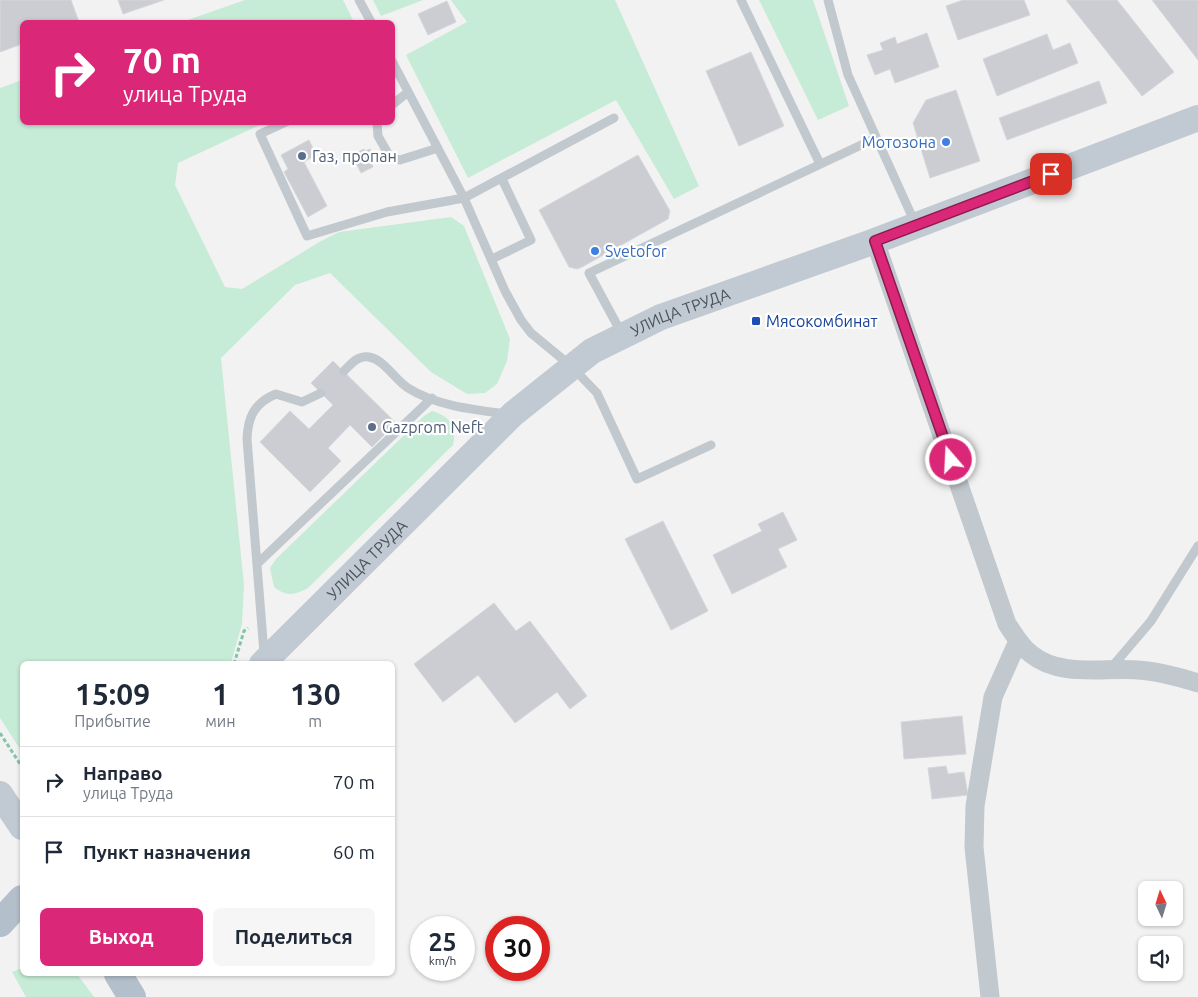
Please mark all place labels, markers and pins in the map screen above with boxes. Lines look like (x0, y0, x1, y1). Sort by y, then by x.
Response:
place label: Мотозона (862, 133, 936, 151)
marker: Мотозона (940, 136, 952, 148)
place label: Газ, пропан (312, 147, 397, 165)
marker: Газ, пропан (296, 150, 308, 162)
pin (1030, 153, 1072, 195)
place label: Svetofor (605, 242, 667, 260)
marker: Svetofor (589, 245, 601, 257)
place label: Мясокомбинат (766, 312, 878, 330)
marker: Мясокомбинат (750, 315, 762, 327)
place label: Gazprom Neft (382, 418, 484, 436)
marker: Gazprom Neft (366, 421, 378, 433)

